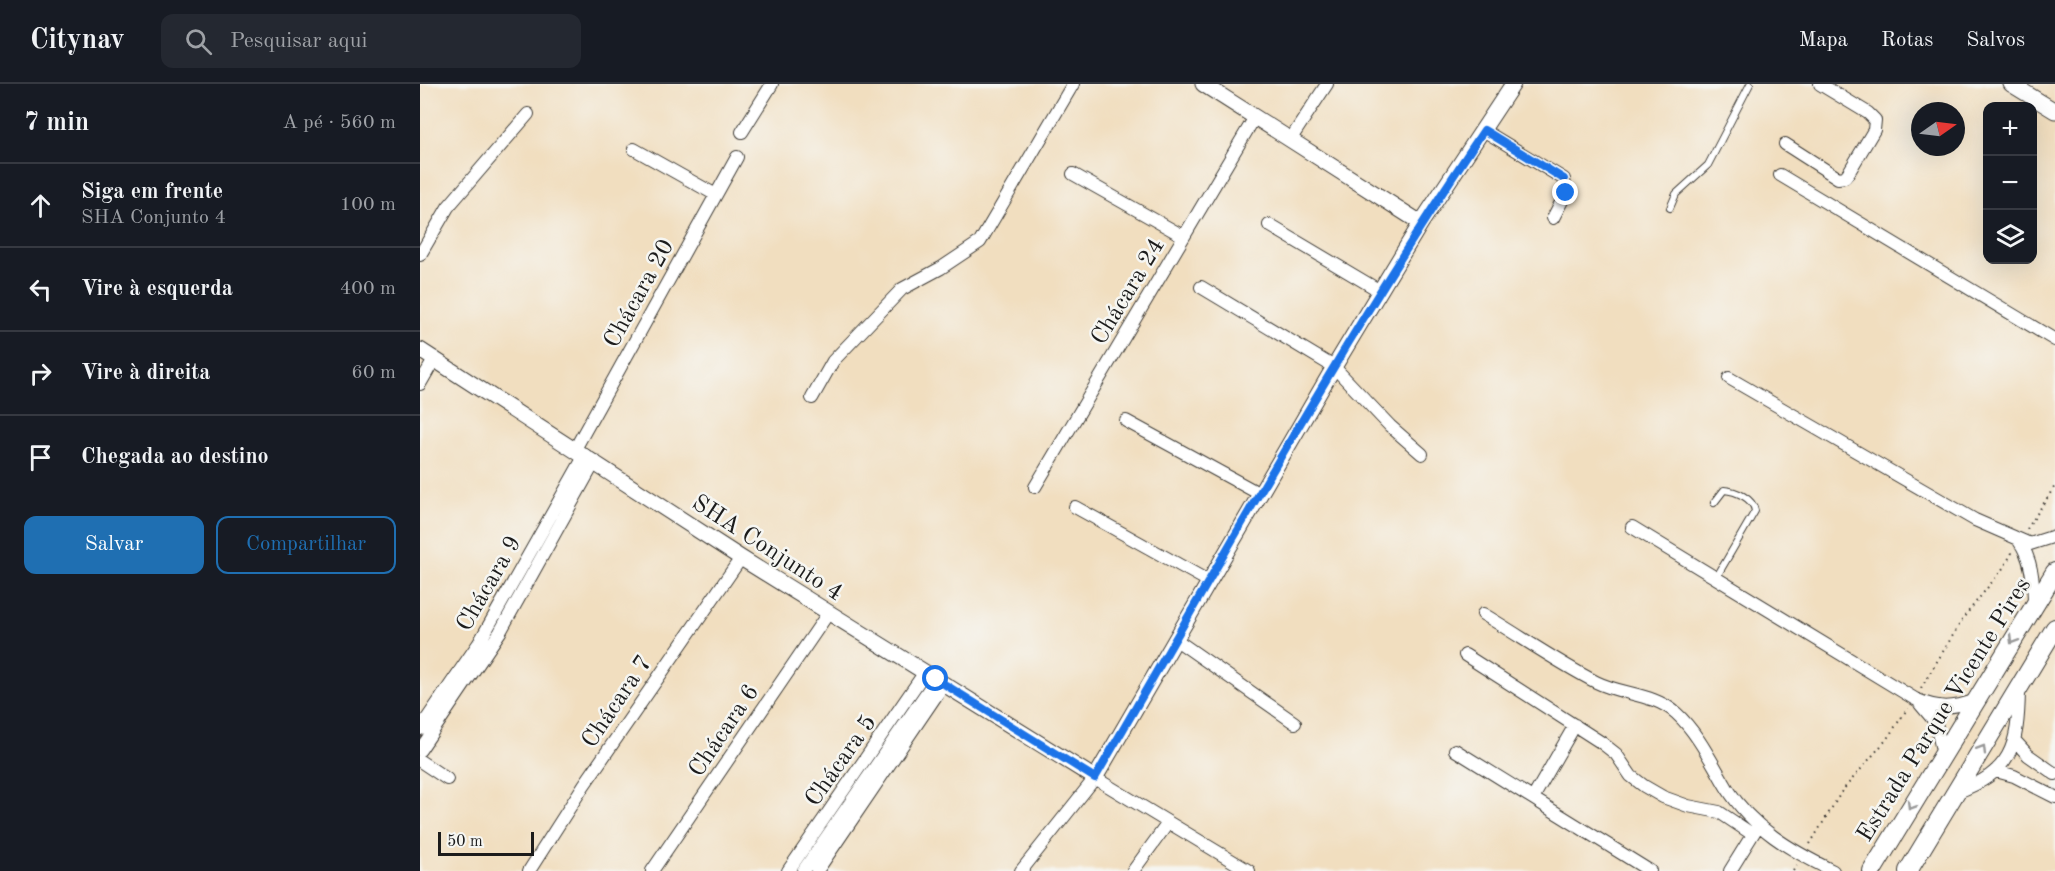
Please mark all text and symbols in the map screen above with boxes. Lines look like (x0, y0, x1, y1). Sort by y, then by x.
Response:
search box (161, 14, 581, 68)
icon: search (182, 25, 215, 58)
text: Citynav (30, 27, 125, 55)
text: Pesquisar aqui (230, 30, 367, 52)
text: Mapa (1799, 30, 1848, 51)
text: Rotas (1881, 30, 1933, 51)
text: Salvos (1966, 30, 2025, 51)
north arrow (1911, 102, 1965, 156)
map controls (1983, 102, 2037, 264)
button: + (1983, 102, 2037, 156)
text: 7 min (24, 110, 89, 136)
text: A pé · 560 m (282, 113, 396, 133)
button: − (1983, 156, 2037, 210)
route end (1552, 179, 1578, 205)
text: Siga em frente (81, 181, 223, 203)
icon: ahead (24, 189, 57, 222)
text: 100 m (340, 195, 396, 215)
text: SHA Conjunto 4 (81, 208, 226, 228)
button: layers (1983, 210, 2037, 264)
street label: Chácara 24 (1088, 235, 1170, 349)
street label: Chácara 20 (600, 236, 679, 352)
icon: left (24, 273, 57, 306)
text: Vire à esquerda (81, 278, 233, 300)
text: 400 m (340, 279, 396, 299)
icon: right (24, 357, 57, 390)
text: Vire à direita (81, 362, 211, 384)
text: 60 m (351, 363, 396, 383)
icon: arrive (24, 441, 57, 474)
text: Chegada ao destino (81, 446, 269, 468)
street label: SHA Conjunto 4 (687, 491, 846, 606)
button: Salvar (24, 516, 204, 574)
button: Compartilhar (216, 516, 396, 574)
street label: Chácara 9 (453, 532, 527, 636)
street label: Estrada Parque Vicente Pires (1853, 574, 2036, 846)
one-way arrow (2008, 634, 2020, 644)
street label: Chácara 7 (578, 652, 657, 753)
route start (922, 665, 948, 691)
street label: Chácara 6 (685, 681, 764, 782)
street label: Chácara 5 (802, 711, 882, 811)
one-way arrow (1974, 745, 1986, 755)
one-way arrow (1907, 800, 1919, 810)
scale bar (438, 829, 534, 856)
text: 50 m (447, 834, 483, 850)

